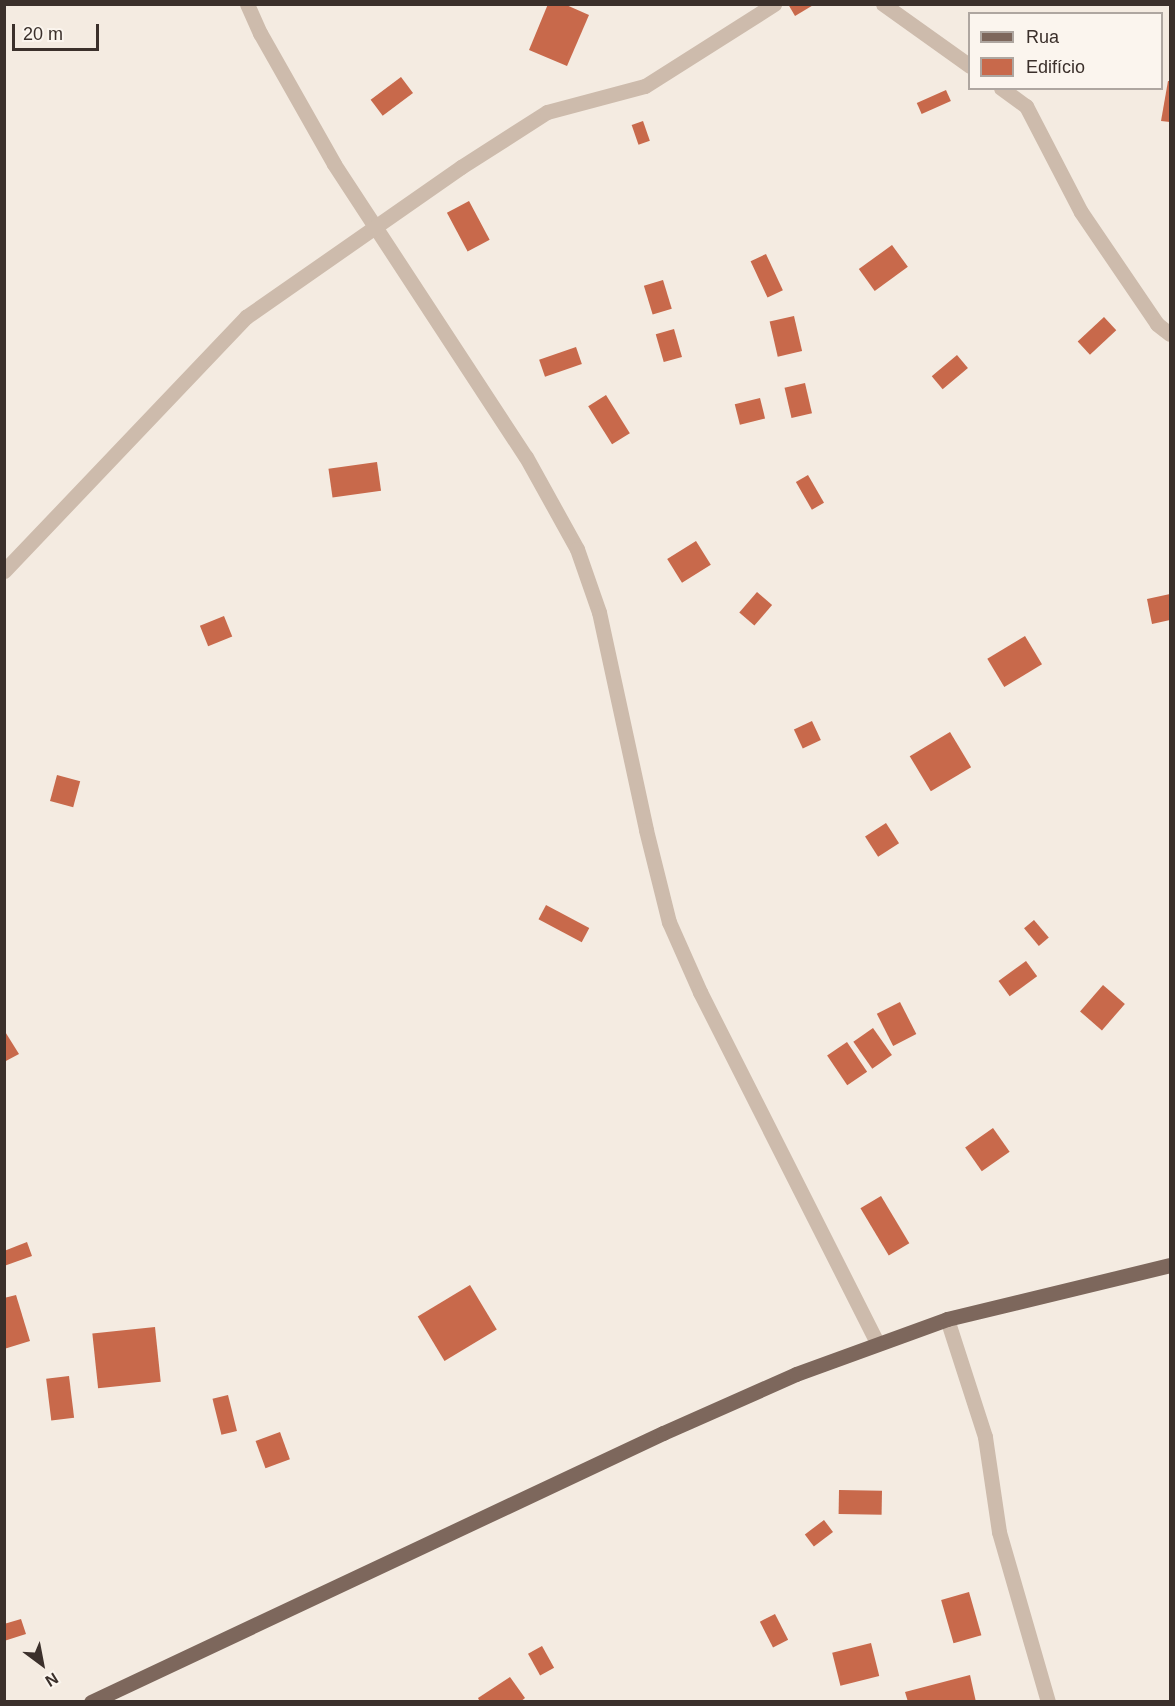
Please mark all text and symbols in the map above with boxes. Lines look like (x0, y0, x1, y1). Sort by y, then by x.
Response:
scale bar (15, 12, 102, 50)
legend (968, 12, 1163, 90)
text: 20 m (23, 24, 63, 44)
text: Rua (1026, 27, 1059, 47)
text: Edifício (1026, 57, 1085, 77)
north arrow (12, 1634, 72, 1694)
text: N (42, 1669, 61, 1690)

